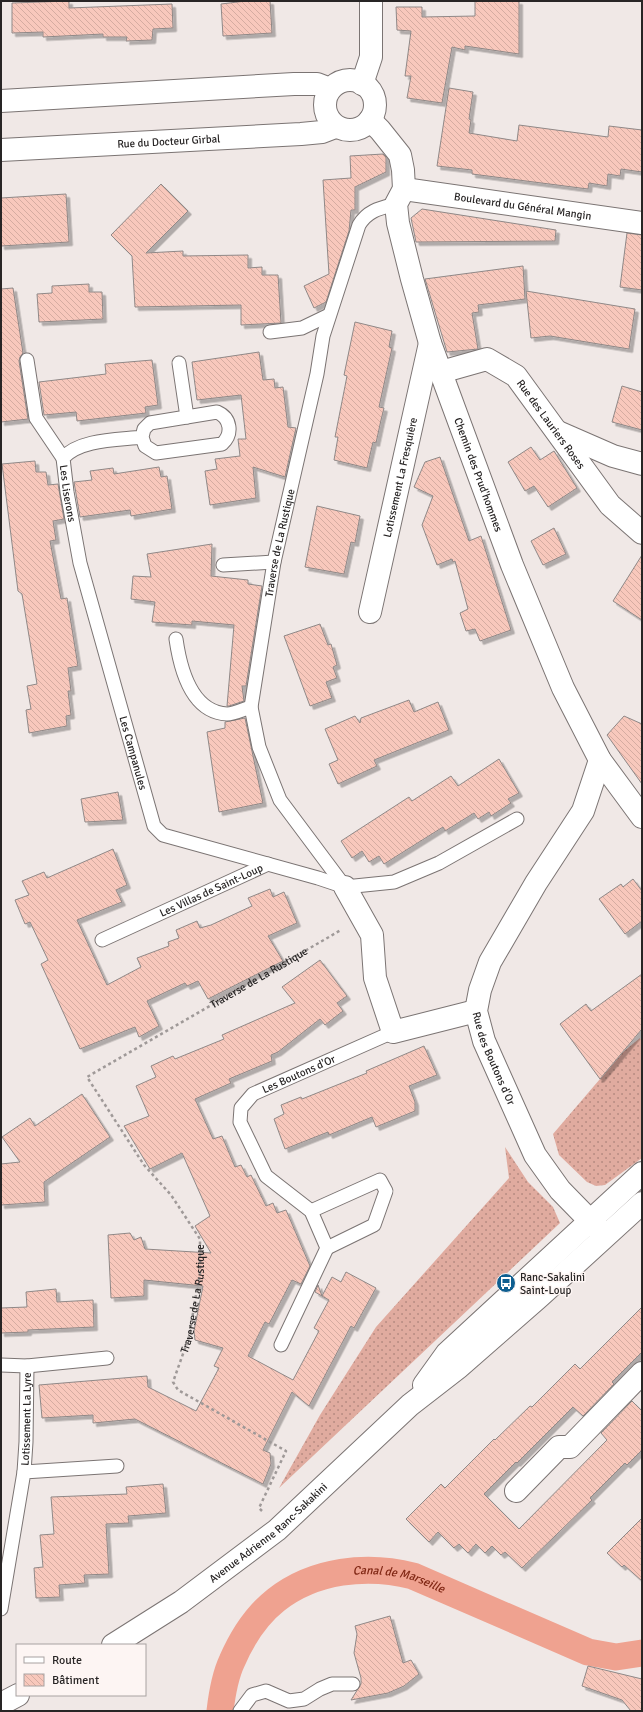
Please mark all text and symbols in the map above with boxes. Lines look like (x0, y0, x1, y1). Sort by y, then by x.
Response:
street label: Rue du Docteur Girbal (117, 132, 221, 150)
street label: Boulevard du Général Mangin (453, 190, 592, 222)
street label: Rue des Lauriers Roses (514, 377, 588, 472)
street label: Lotissement La Fresquière (380, 416, 420, 539)
street label: Chemin des Prud'hommes (452, 416, 506, 534)
street label: Les Liserons (57, 464, 79, 523)
street label: Traverse de La Rustique (262, 487, 297, 598)
street label: Les Campanules (117, 714, 150, 791)
street label: Les Villas de Saint-Loup (157, 861, 265, 919)
street label: Traverse de La Rustique (208, 944, 310, 1011)
street label: Rue des Boutons d'Or (470, 1010, 518, 1107)
street label: Les Boutons d'Or (260, 1052, 337, 1096)
street label: Traverse de La Rustique (177, 1244, 207, 1355)
place label: Ranc-Sakalini Saint-Loup (520, 1271, 585, 1297)
bus stop icon: Ranc-Sakalini Saint-Loup (495, 1272, 517, 1294)
street label: Lotissement La Lyre (18, 1372, 33, 1466)
street label: Avenue Adrienne Ranc-Sakakini (207, 1480, 330, 1585)
water label: Canal de Marseille (352, 1563, 448, 1597)
legend (16, 1644, 146, 1696)
text: Route (52, 1653, 82, 1668)
text: Bâtiment (52, 1673, 99, 1688)

